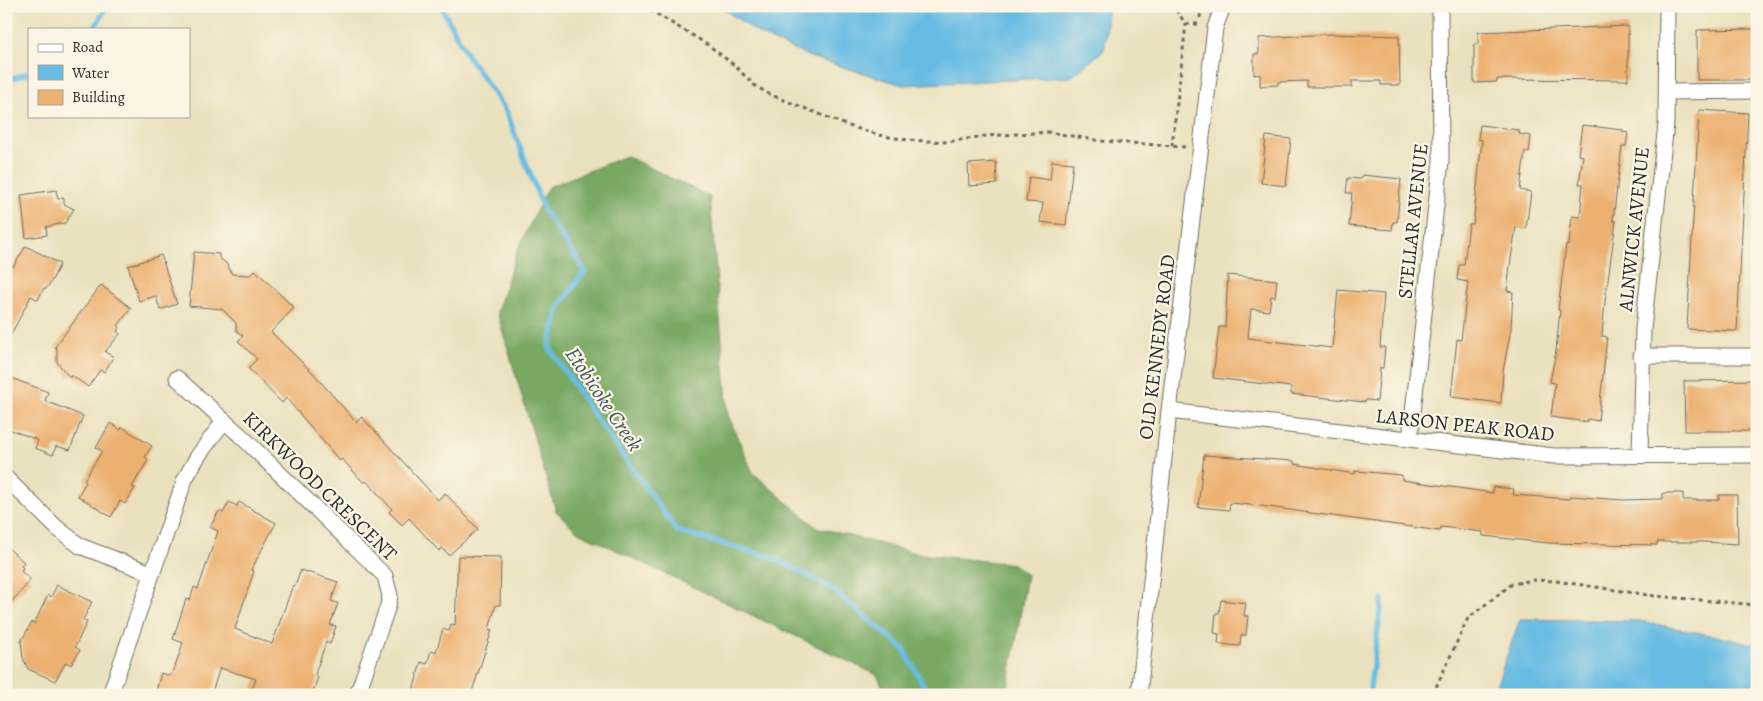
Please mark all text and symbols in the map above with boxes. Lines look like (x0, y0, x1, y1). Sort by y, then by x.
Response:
legend (28, 28, 190, 118)
text: Road (72, 37, 104, 57)
text: Water (71, 63, 109, 83)
text: Building (72, 87, 125, 107)
street label: STELLAR AVENUE (1391, 142, 1435, 300)
street label: ALNWICK AVENUE (1612, 145, 1656, 314)
street label: OLD KENNEDY ROAD (1132, 253, 1182, 441)
water label: Etobicoke Creek (559, 341, 649, 457)
street label: LARSON PEAK ROAD (1374, 402, 1556, 448)
street label: KIRKWOOD CRESCENT (237, 405, 403, 567)

